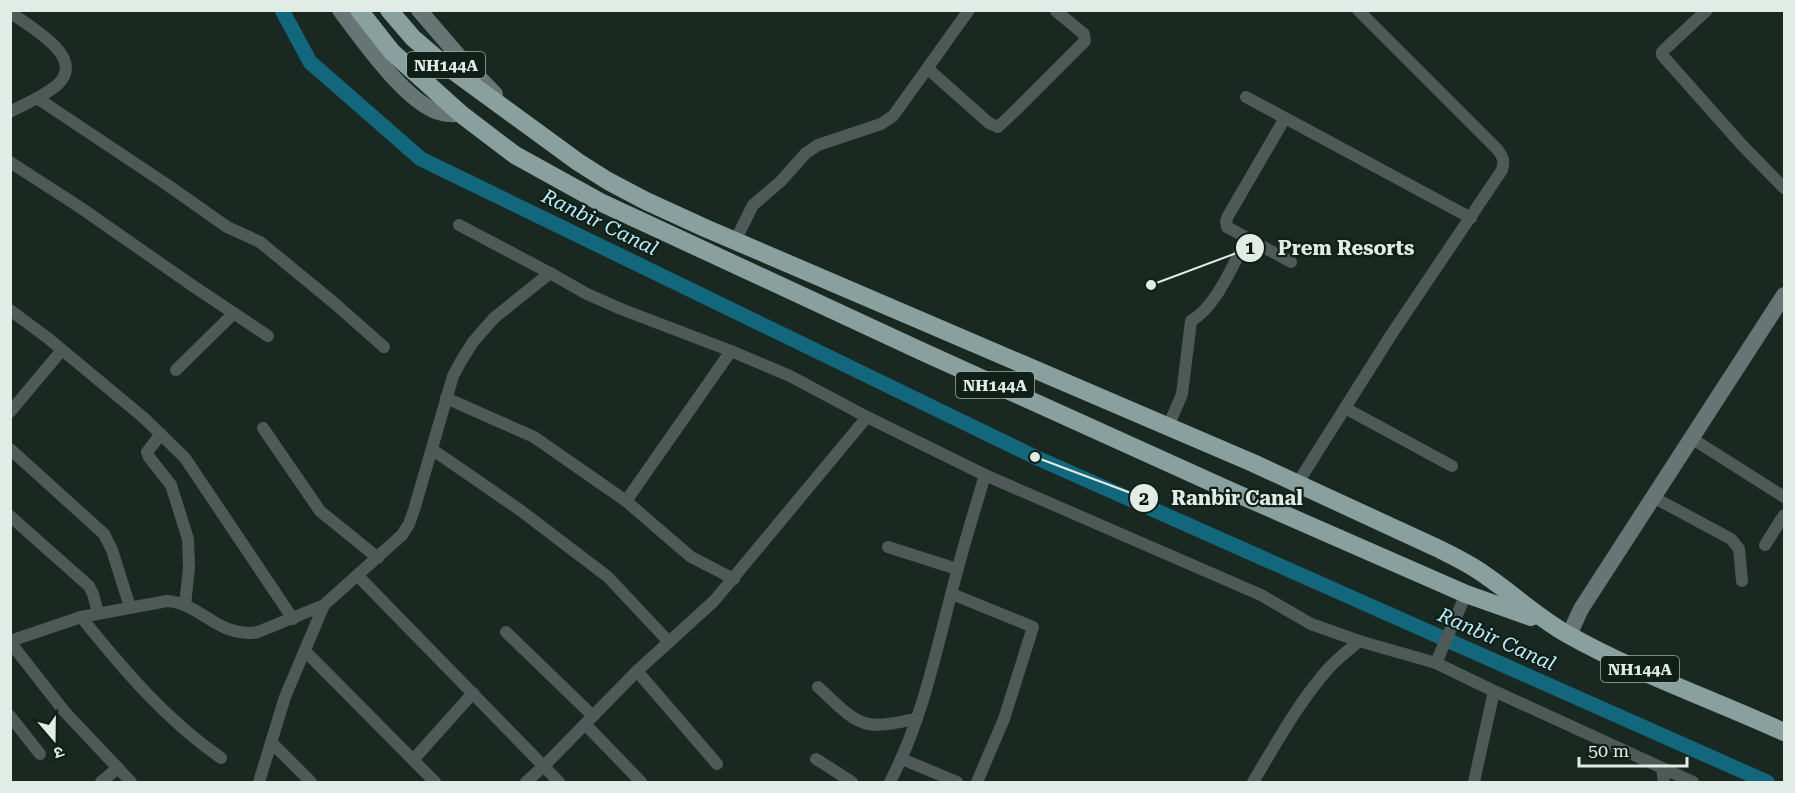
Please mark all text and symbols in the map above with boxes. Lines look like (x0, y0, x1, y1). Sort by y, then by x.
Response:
road number: NH144A (407, 52, 485, 78)
water label: Ranbir Canal (537, 183, 662, 260)
callout: Prem Resorts (1235, 229, 1426, 267)
text: Prem Resorts (1278, 236, 1414, 260)
text: 1 (1245, 237, 1255, 258)
road number: NH144A (956, 372, 1034, 398)
callout: Ranbir Canal (1129, 479, 1314, 517)
text: Ranbir Canal (1171, 486, 1303, 510)
text: 2 (1139, 488, 1149, 509)
water label: Ranbir Canal (1434, 602, 1559, 676)
road number: NH144A (1601, 656, 1679, 682)
north arrow (24, 709, 84, 769)
scale bar (1579, 730, 1687, 768)
text: 50 m (1588, 740, 1629, 761)
text: उ (51, 742, 67, 763)

